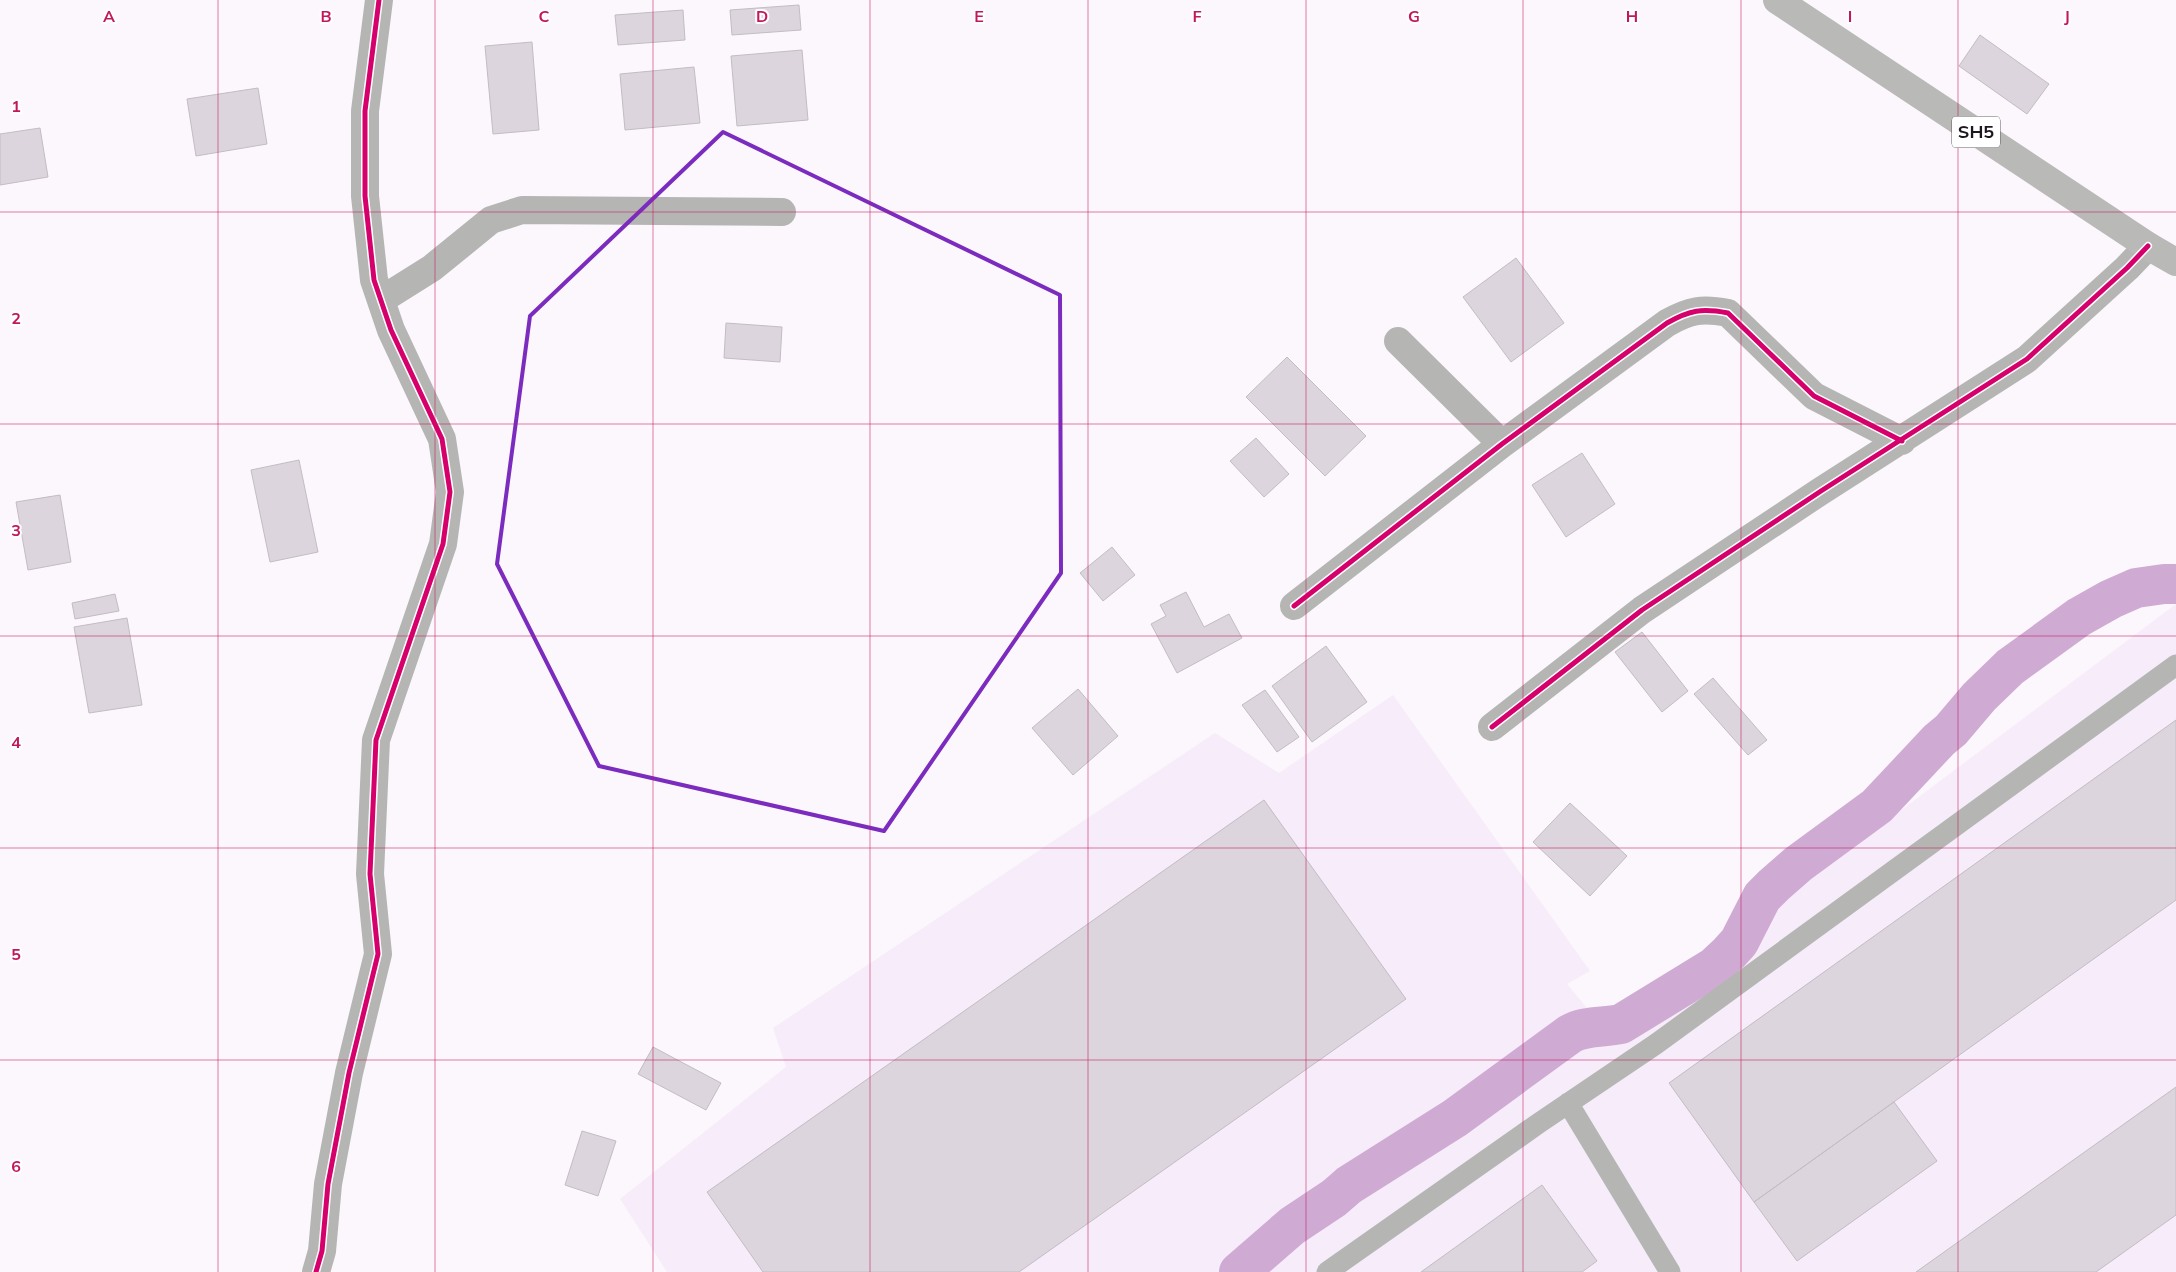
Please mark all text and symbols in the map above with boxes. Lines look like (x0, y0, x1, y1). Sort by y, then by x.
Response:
text: A (103, 6, 115, 26)
text: B (320, 6, 332, 26)
text: C (539, 6, 550, 26)
text: D (756, 6, 768, 26)
text: E (974, 6, 984, 26)
text: F (1192, 6, 1202, 26)
text: G (1408, 6, 1420, 26)
text: H (1626, 6, 1638, 26)
text: I (1848, 6, 1852, 26)
text: J (2064, 6, 2070, 26)
text: 1 (11, 96, 21, 116)
road number: SH5 (1952, 116, 2000, 148)
text: 2 (11, 308, 21, 328)
text: 3 (11, 520, 21, 540)
text: 4 (11, 732, 21, 752)
text: 5 (11, 944, 21, 964)
text: 6 (11, 1156, 21, 1176)

